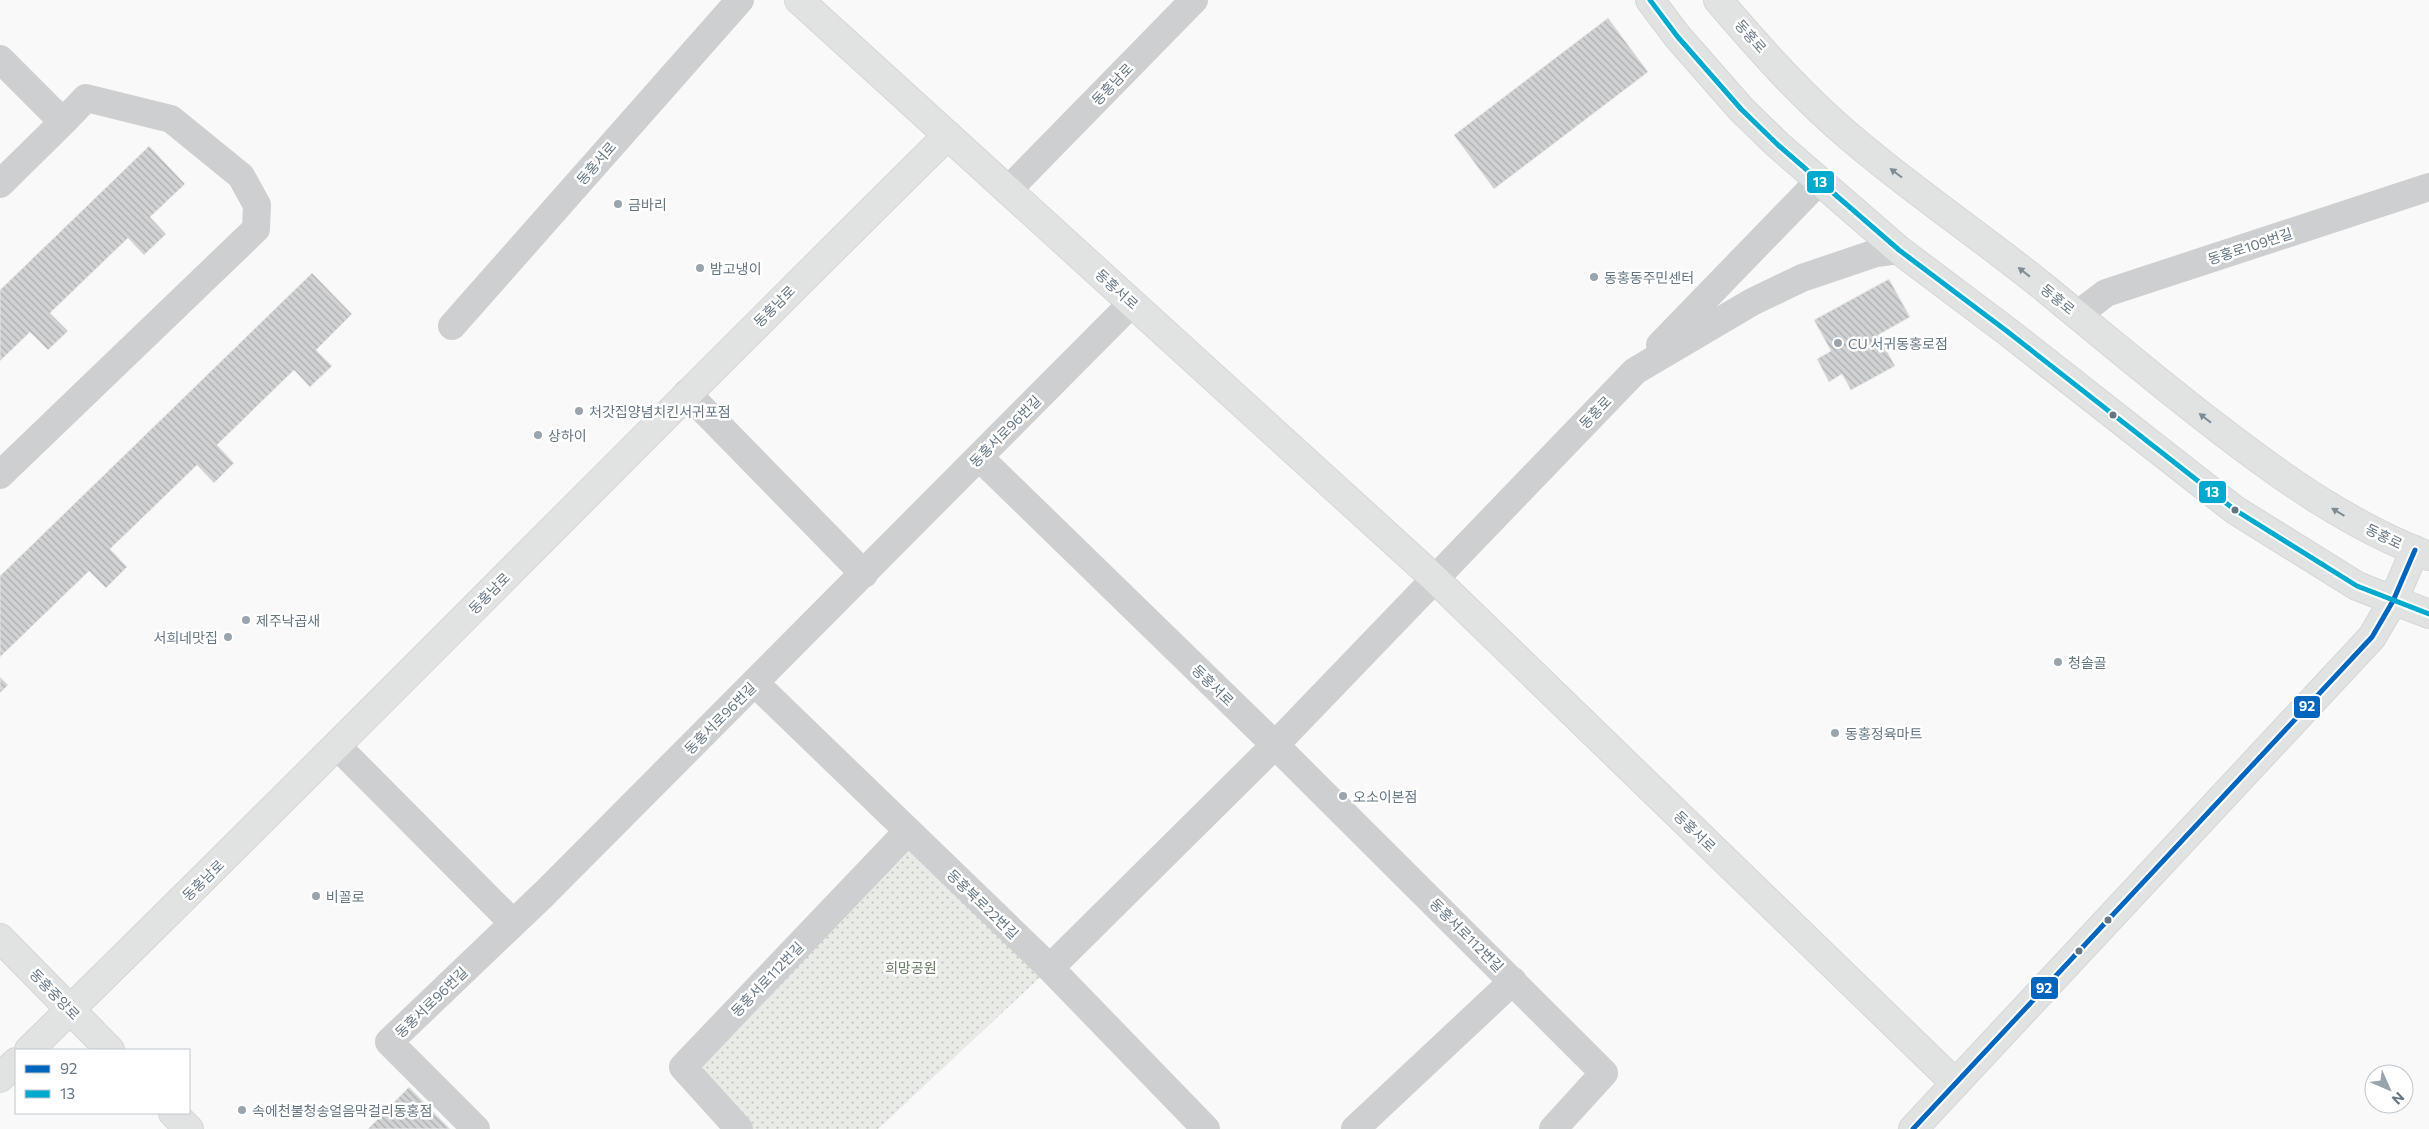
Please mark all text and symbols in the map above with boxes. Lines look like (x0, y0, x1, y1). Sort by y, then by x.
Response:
street label: 동홍로 (1732, 16, 1770, 56)
street label: 동홍남로 (1088, 59, 1136, 108)
street label: 동홍서로 (573, 138, 619, 188)
one-way arrow (1889, 168, 1903, 178)
line badge: 13 (1806, 170, 1835, 194)
text: 13 (1813, 173, 1827, 190)
place label: 금바리 (628, 196, 667, 213)
marker: 금바리 (612, 198, 624, 210)
street label: 동홍로109번길 (2206, 224, 2294, 268)
place label: 밤고냉이 (710, 260, 762, 277)
marker: 밤고냉이 (694, 262, 706, 274)
street label: 동홍서로 (1092, 265, 1142, 313)
one-way arrow (2018, 267, 2031, 278)
place label: 동홍동주민센터 (1604, 269, 1694, 286)
marker: 동홍동주민센터 (1588, 271, 1600, 283)
street label: 동홍로 (2038, 280, 2078, 318)
street label: 동홍남로 (750, 282, 798, 330)
place label: CU 서귀동홍로점 (1848, 335, 1948, 352)
marker: CU 서귀동홍로점 (1832, 337, 1844, 349)
street label: 동홍서로96번길 (966, 392, 1044, 470)
street label: 동홍로 (1575, 392, 1615, 432)
place label: 처갓집양념치킨서귀포점 (589, 403, 731, 420)
marker: 처갓집양념치킨서귀포점 (573, 405, 585, 417)
unlabelled marker (2108, 410, 2118, 420)
one-way arrow (2199, 413, 2212, 424)
place label: 상하이 (548, 427, 587, 444)
marker: 상하이 (532, 429, 544, 441)
line badge: 13 (2198, 480, 2227, 504)
text: 13 (2205, 483, 2219, 500)
unlabelled marker (2230, 505, 2240, 515)
one-way arrow (2332, 507, 2345, 516)
street label: 동홍로 (2363, 520, 2405, 552)
street label: 동홍남로 (465, 569, 513, 617)
place label: 제주낙곱새 (256, 612, 320, 629)
marker: 제주낙곱새 (240, 614, 252, 626)
place label: 서희네맛집 (154, 629, 218, 646)
marker: 서희네맛집 (222, 631, 234, 643)
place label: 청솔골 (2068, 654, 2107, 671)
marker: 청솔골 (2052, 656, 2064, 668)
street label: 동홍서로 (1189, 661, 1238, 709)
street label: 동홍서로96번길 (681, 679, 759, 757)
line badge: 92 (2293, 695, 2321, 719)
text: 92 (2299, 697, 2315, 714)
place label: 동홍정육마트 (1845, 725, 1922, 742)
marker: 동홍정육마트 (1829, 727, 1841, 739)
place label: 오소이본점 (1353, 788, 1417, 805)
marker: 오소이본점 (1337, 790, 1349, 802)
street label: 동홍서로 (1671, 807, 1720, 855)
street label: 동홍남로 (179, 856, 228, 904)
street label: 동홍북로22번길 (944, 866, 1022, 942)
place label: 비꼴로 (326, 888, 365, 905)
marker: 비꼴로 (310, 890, 322, 902)
street label: 동홍서로112번길 (1427, 895, 1507, 975)
unlabelled marker (2103, 915, 2113, 925)
street label: 동홍서로112번길 (727, 938, 807, 1020)
unlabelled marker (2074, 946, 2084, 956)
park label: 희망공원 (885, 959, 937, 976)
street label: 동홍서로96번길 (391, 963, 471, 1041)
street label: 동홍중앙로 (27, 965, 84, 1023)
line badge: 92 (2030, 976, 2059, 1000)
text: 92 (2036, 979, 2052, 996)
legend (15, 1049, 190, 1114)
text: 92 (60, 1059, 77, 1077)
north arrow (2364, 1064, 2414, 1114)
text: 13 (60, 1084, 75, 1102)
text: N (2389, 1089, 2408, 1108)
place label: 속에천불청송얼음막걸리동홍점 (252, 1102, 432, 1119)
marker: 속에천불청송얼음막걸리동홍점 (236, 1104, 248, 1116)

